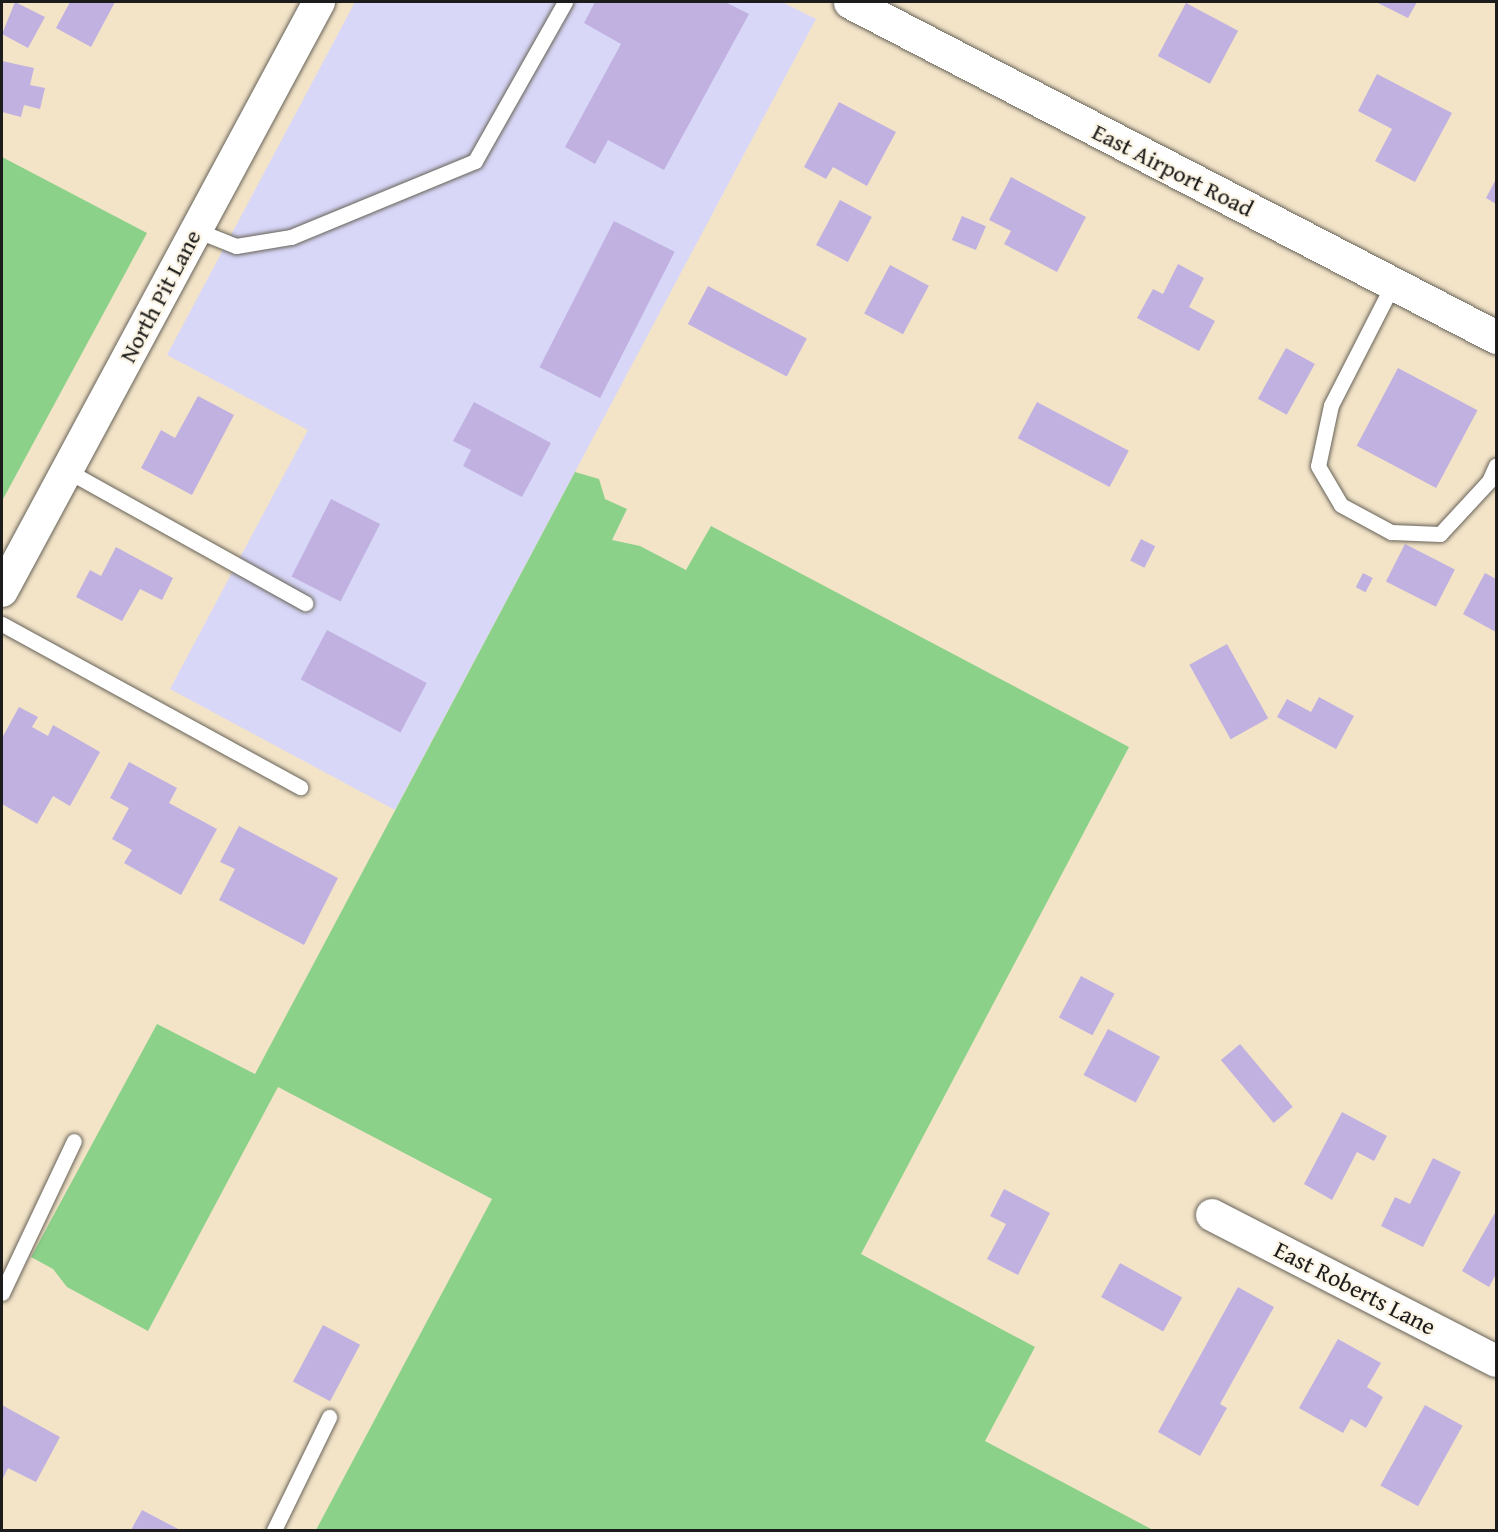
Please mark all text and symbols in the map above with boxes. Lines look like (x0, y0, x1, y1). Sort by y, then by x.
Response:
street label: East Airport Road (1088, 117, 1258, 223)
street label: North Pit Lane (113, 225, 207, 367)
street label: East Roberts Lane (1269, 1235, 1441, 1341)

